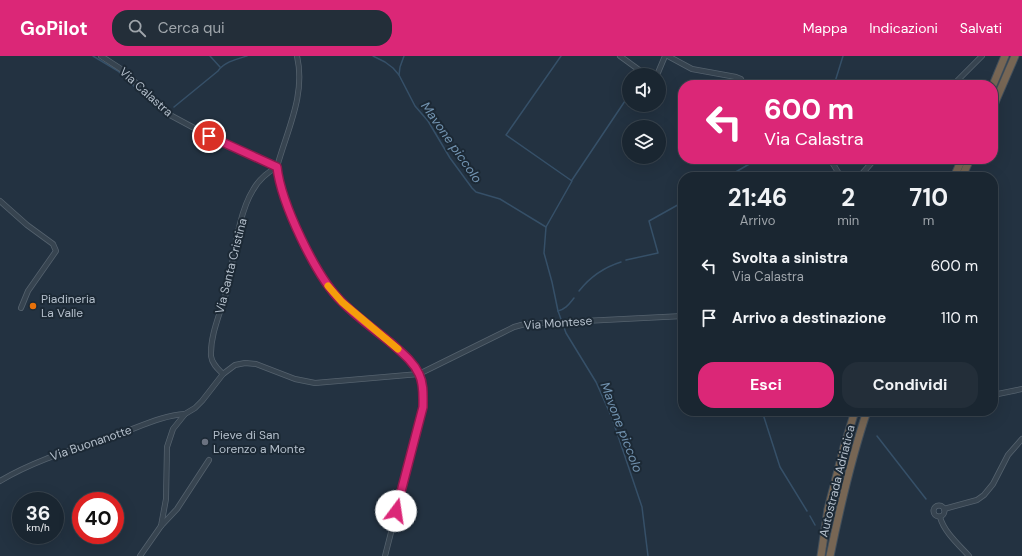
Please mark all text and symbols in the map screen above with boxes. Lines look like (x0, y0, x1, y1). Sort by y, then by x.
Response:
search box (112, 10, 392, 46)
text: GoPilot (20, 16, 88, 41)
icon: search (126, 17, 148, 39)
text: Cerca qui (158, 18, 225, 38)
text: Mappa (803, 19, 847, 37)
text: Indicazioni (869, 19, 938, 37)
text: Salvati (960, 19, 1002, 37)
street label: Via Calastra (116, 64, 176, 120)
map controls (622, 68, 666, 164)
button: sound (622, 68, 666, 112)
text: 600 m (764, 91, 854, 128)
icon: left (698, 96, 750, 148)
water label: Mavone piccolo (417, 98, 486, 186)
pin (192, 119, 226, 153)
button: layers (622, 120, 666, 164)
icon: arrive (198, 125, 220, 147)
text: Via Calastra (764, 127, 864, 151)
text: 21:46 (728, 182, 787, 213)
text: 2 (841, 182, 855, 213)
text: 710 (909, 182, 948, 213)
text: Arrivo (740, 212, 775, 229)
text: min (837, 212, 859, 229)
text: m (923, 212, 934, 229)
street label: Via Santa Cristina (211, 216, 251, 316)
text: Svolta a sinistra (732, 248, 848, 268)
icon: left (698, 255, 720, 277)
text: 600 m (931, 256, 978, 276)
text: Via Calastra (732, 268, 804, 285)
place label: Piadineria La Valle (41, 291, 95, 321)
marker: Piadineria La Valle (28, 301, 38, 311)
icon: arrive (698, 307, 720, 329)
text: Arrivo a destinazione (732, 308, 886, 328)
text: 110 m (941, 308, 978, 328)
street label: Via Montese (523, 313, 593, 333)
button: Esci (698, 362, 834, 408)
button: Condividi (842, 362, 978, 408)
water label: Mavone piccolo (596, 380, 647, 475)
street label: Via Buonanotte (48, 422, 134, 464)
street label: Autostrada Adriatica (815, 423, 859, 539)
place label: Pieve di San Lorenzo a Monte (213, 427, 305, 457)
marker: Pieve di San Lorenzo a Monte (200, 437, 210, 447)
position arrow (375, 490, 417, 532)
speed limit sign: 40 (72, 492, 124, 544)
text: 36 (26, 500, 50, 526)
text: km/h (26, 521, 50, 534)

